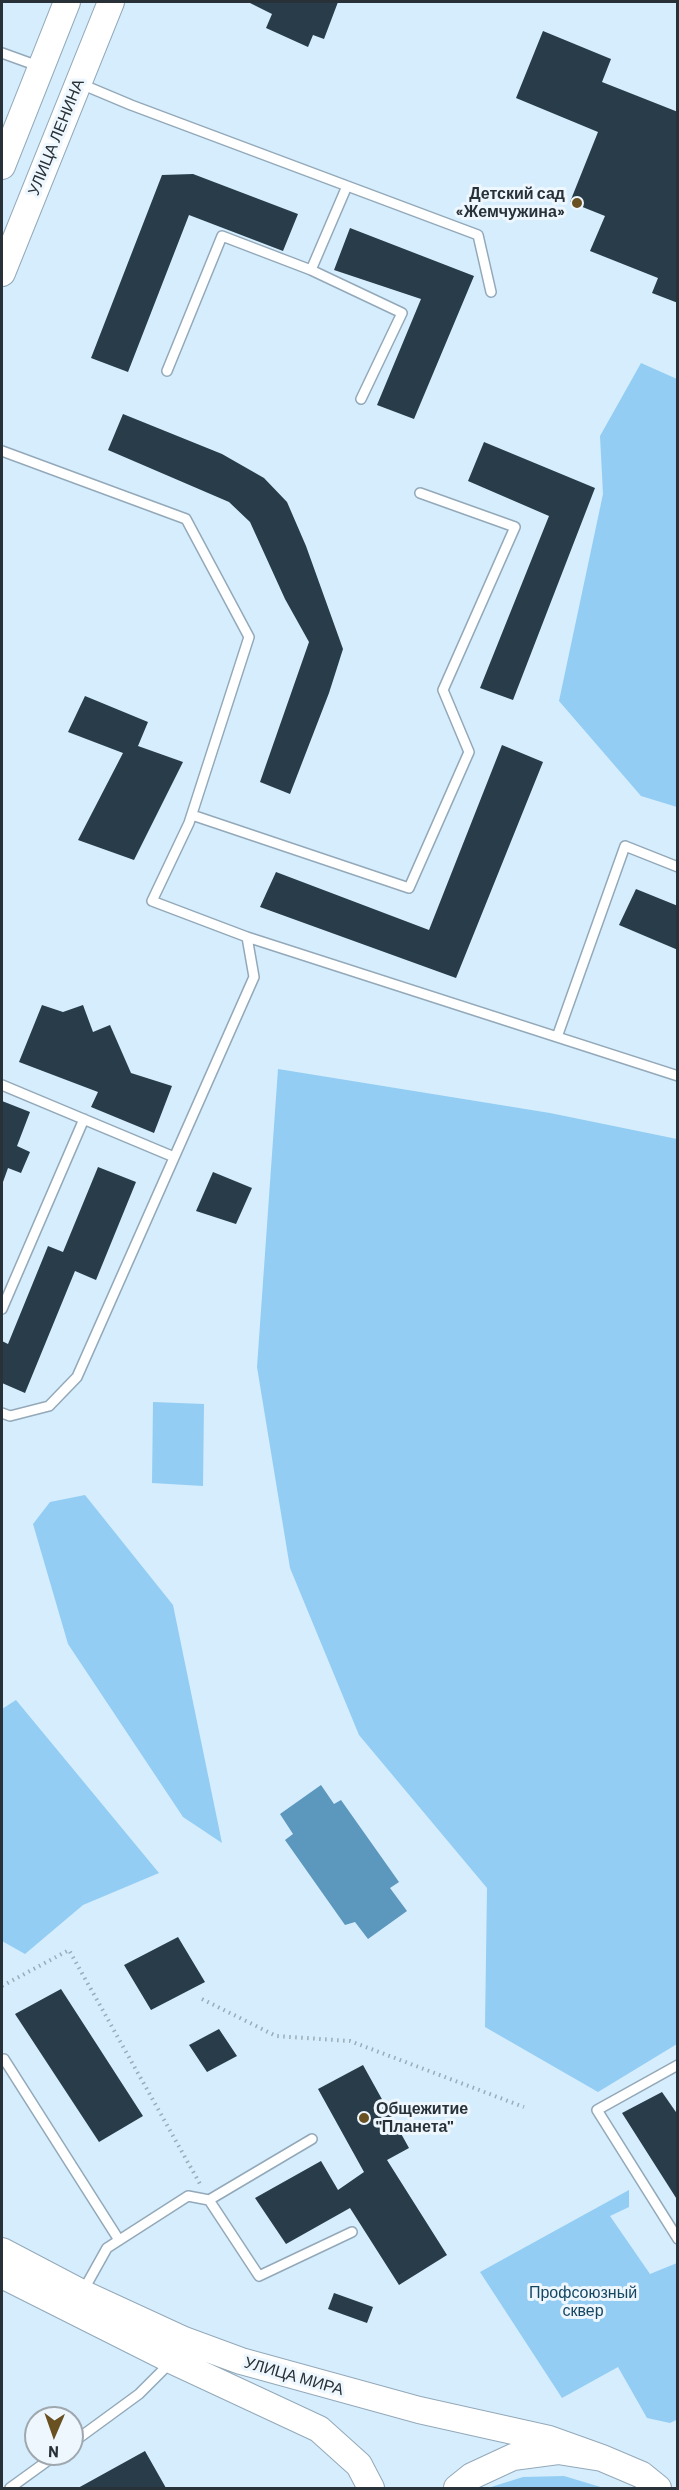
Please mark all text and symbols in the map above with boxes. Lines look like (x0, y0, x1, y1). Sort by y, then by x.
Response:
street label: УЛИЦА ЛЕНИНА (24, 76, 88, 198)
place label: Детский сад «Жемчужина» (456, 184, 565, 222)
marker: Детский сад «Жемчужина» (570, 196, 584, 210)
place label: Общежитие "Планета" (376, 2099, 468, 2137)
marker: Общежитие "Планета" (357, 2111, 371, 2125)
park label: Профсоюзный сквер (529, 2283, 637, 2321)
street label: УЛИЦА МИРА (242, 2353, 346, 2399)
north arrow (24, 2406, 84, 2466)
text: N (48, 2443, 59, 2462)

